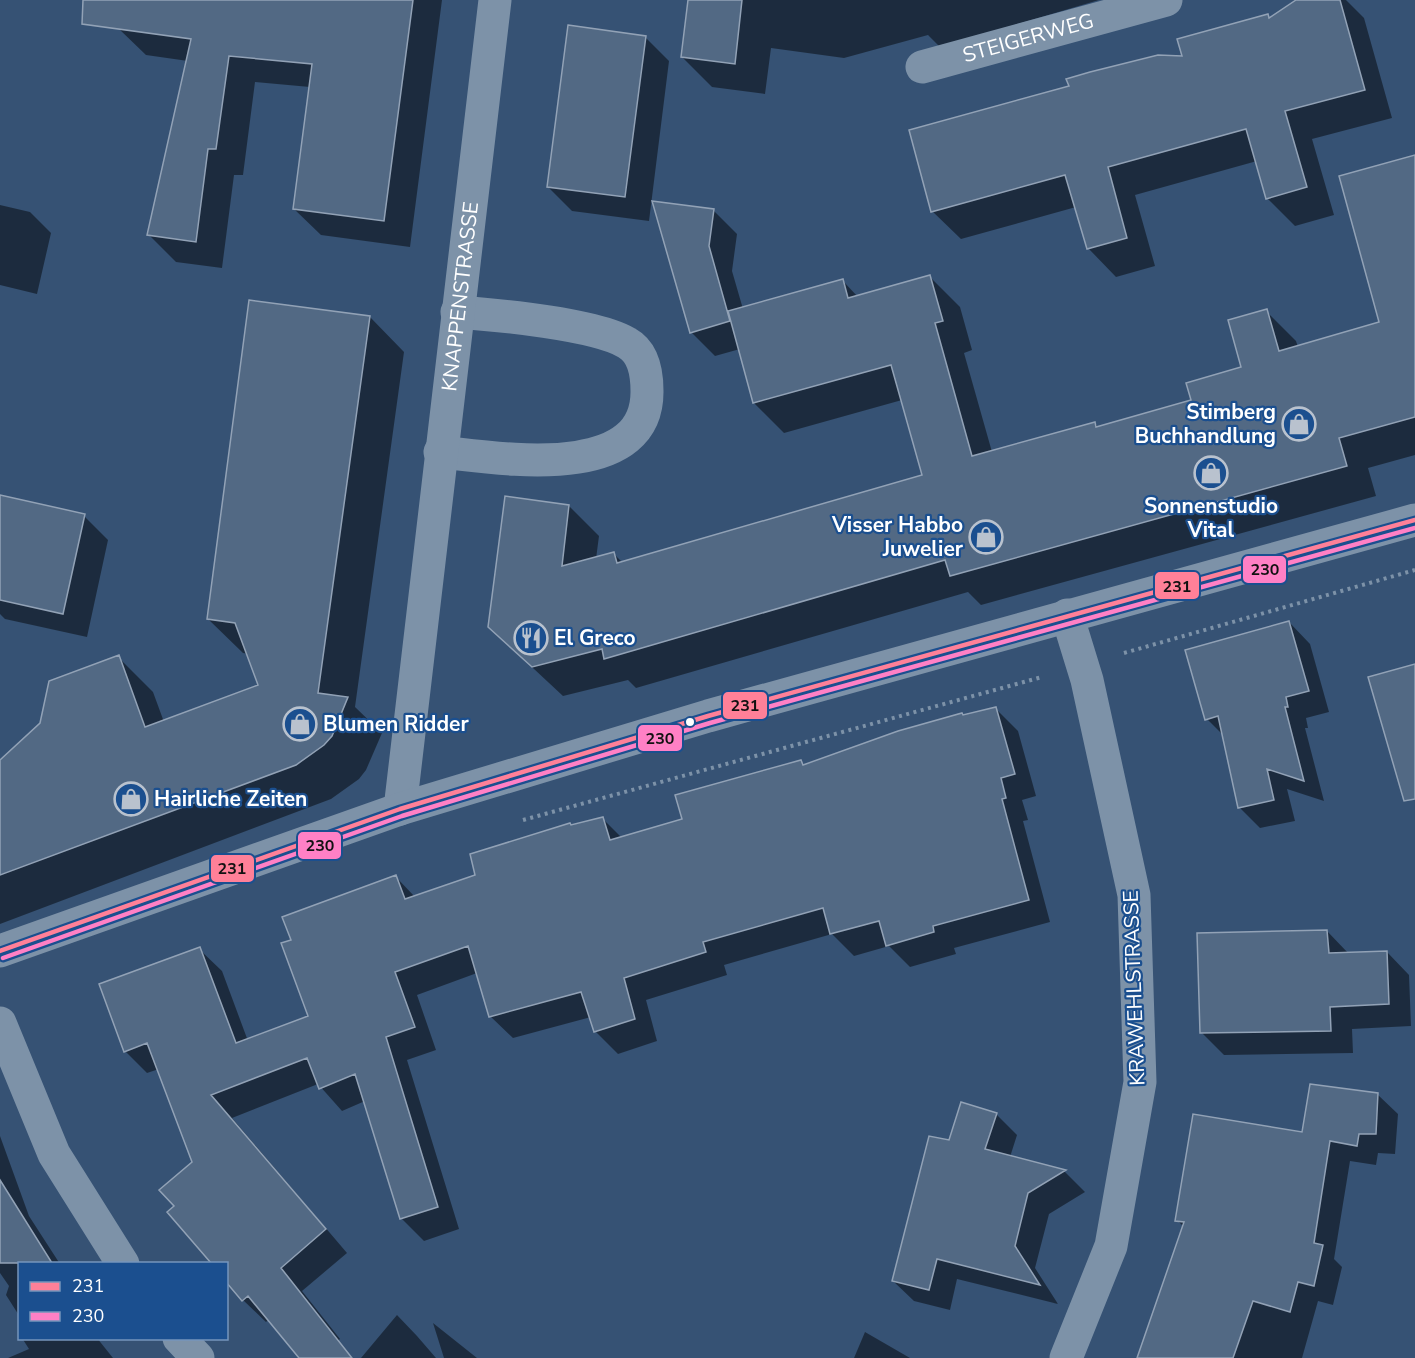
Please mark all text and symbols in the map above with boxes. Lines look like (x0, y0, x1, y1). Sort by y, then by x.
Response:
street label: STEIGERWEG (959, 7, 1097, 69)
street label: KNAPPENSTRASSE (435, 200, 485, 393)
place label: Stimberg Buchhandlung (1135, 398, 1276, 450)
shop icon: Stimberg Buchhandlung (1281, 406, 1317, 442)
shop icon: Sonnenstudio Vital (1193, 455, 1229, 491)
place label: Sonnenstudio Vital (1144, 492, 1278, 544)
place label: Visser Habbo Juwelier (831, 511, 964, 563)
shop icon: Visser Habbo Juwelier (968, 519, 1004, 555)
line badge: 230 (1242, 555, 1287, 584)
text: 230 (1251, 559, 1279, 581)
line badge: 231 (1154, 571, 1200, 600)
text: 231 (1163, 576, 1191, 598)
restaurant icon: El Greco (513, 620, 549, 656)
place label: El Greco (554, 624, 636, 652)
line badge: 231 (722, 691, 768, 720)
text: 231 (731, 695, 759, 717)
shop icon: Blumen Ridder (282, 706, 318, 742)
place label: Blumen Ridder (323, 710, 469, 738)
unlabelled marker (684, 716, 696, 728)
line badge: 230 (637, 724, 683, 752)
text: 230 (646, 728, 674, 750)
shop icon: Hairliche Zeiten (113, 781, 149, 817)
place label: Hairliche Zeiten (154, 785, 307, 813)
line badge: 230 (297, 831, 342, 860)
text: 230 (306, 835, 334, 857)
line badge: 231 (210, 854, 255, 883)
text: 231 (218, 858, 246, 880)
street label: KRAWEHLSTRASSE (1117, 890, 1151, 1086)
legend (18, 1262, 228, 1340)
text: 231 (72, 1274, 104, 1298)
text: 230 (72, 1304, 104, 1328)

